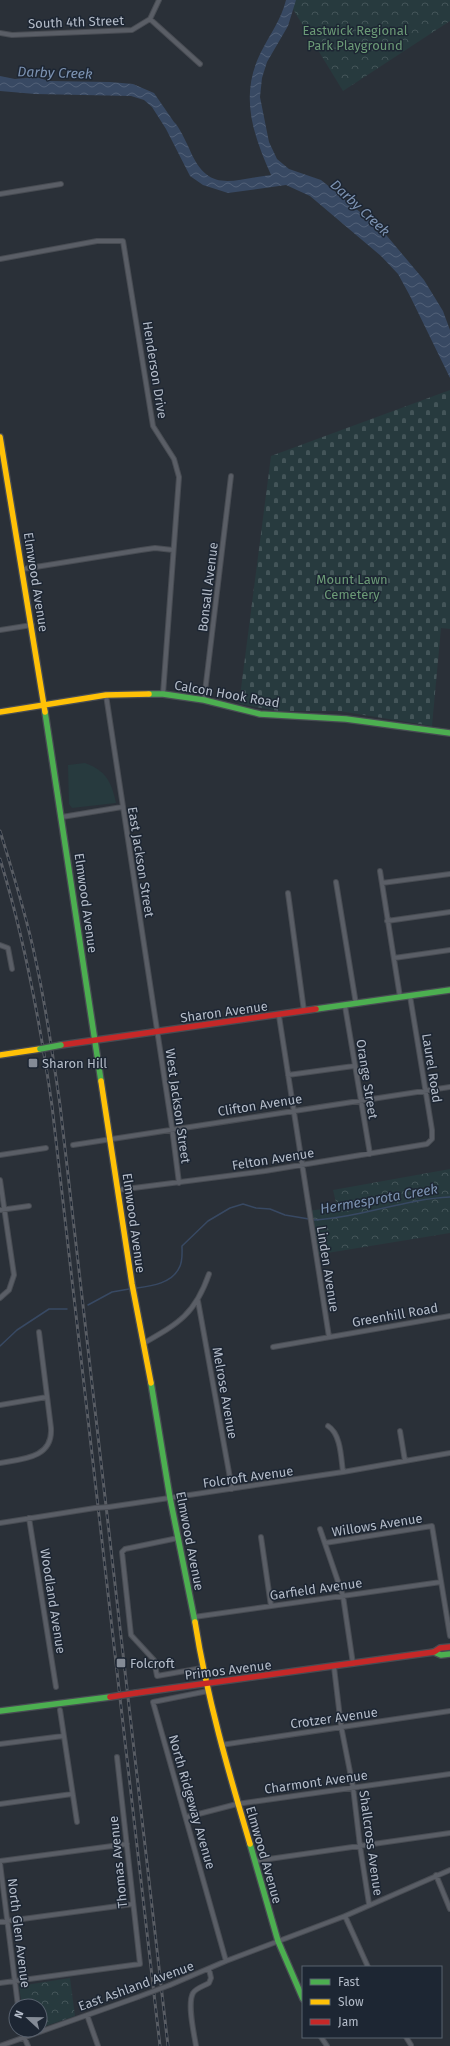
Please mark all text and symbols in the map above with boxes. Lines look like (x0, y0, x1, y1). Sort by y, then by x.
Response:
street label: South 4th Street (28, 13, 125, 31)
park label: Eastwick Regional Park Playground (303, 23, 408, 53)
water label: Darby Creek (17, 63, 93, 83)
water label: Darby Creek (327, 176, 394, 240)
street label: Henderson Drive (140, 320, 170, 420)
street label: Elmwood Avenue (21, 531, 51, 633)
street label: Bonsall Avenue (195, 541, 221, 633)
park label: Mount Lawn Cemetery (316, 572, 388, 602)
street label: Calcon Hook Road (173, 677, 281, 711)
street label: East Jackson Street (125, 806, 157, 919)
street label: Elmwood Avenue (72, 852, 100, 954)
street label: Sharon Avenue (179, 998, 269, 1026)
street label: Laurel Road (419, 1032, 445, 1104)
street label: Orange Street (353, 1038, 381, 1120)
street label: West Jackson Street (163, 1048, 194, 1165)
place label: Sharon Hill (42, 1056, 107, 1071)
marker: Sharon Hill (27, 1057, 39, 1069)
street label: Clifton Avenue (217, 1091, 303, 1119)
street label: Felton Avenue (231, 1145, 315, 1173)
street label: Elmwood Avenue (120, 1172, 148, 1274)
water label: Hermesprota Creek (319, 1180, 440, 1218)
street label: Linden Avenue (314, 1225, 342, 1313)
street label: Greenhill Road (351, 1300, 439, 1330)
street label: Melrose Avenue (210, 1346, 240, 1440)
street label: Folcroft Avenue (202, 1463, 294, 1491)
street label: Elmwood Avenue (173, 1490, 207, 1592)
street label: Willows Avenue (331, 1510, 423, 1540)
street label: Woodland Avenue (37, 1547, 69, 1655)
street label: Garfield Avenue (269, 1575, 363, 1603)
place label: Folcroft (130, 1656, 175, 1671)
marker: Folcroft (115, 1657, 127, 1669)
street label: Primos Avenue (184, 1657, 272, 1683)
street label: Crotzer Avenue (289, 1704, 379, 1732)
street label: North Ridgeway Avenue (166, 1733, 218, 1871)
street label: Charmont Avenue (263, 1767, 369, 1797)
street label: Shallcross Avenue (356, 1789, 386, 1897)
street label: Elmwood Avenue (243, 1805, 285, 1905)
street label: Thomas Avenue (106, 1815, 130, 1909)
street label: North Glen Avenue (5, 1877, 33, 1989)
street label: East Ashland Avenue (76, 1958, 196, 2014)
legend (302, 1966, 442, 2038)
text: Fast (338, 1975, 360, 1989)
text: Slow (338, 1995, 364, 2009)
north arrow (8, 1998, 48, 2038)
text: N (12, 2009, 27, 2020)
text: Jam (338, 2015, 358, 2029)

